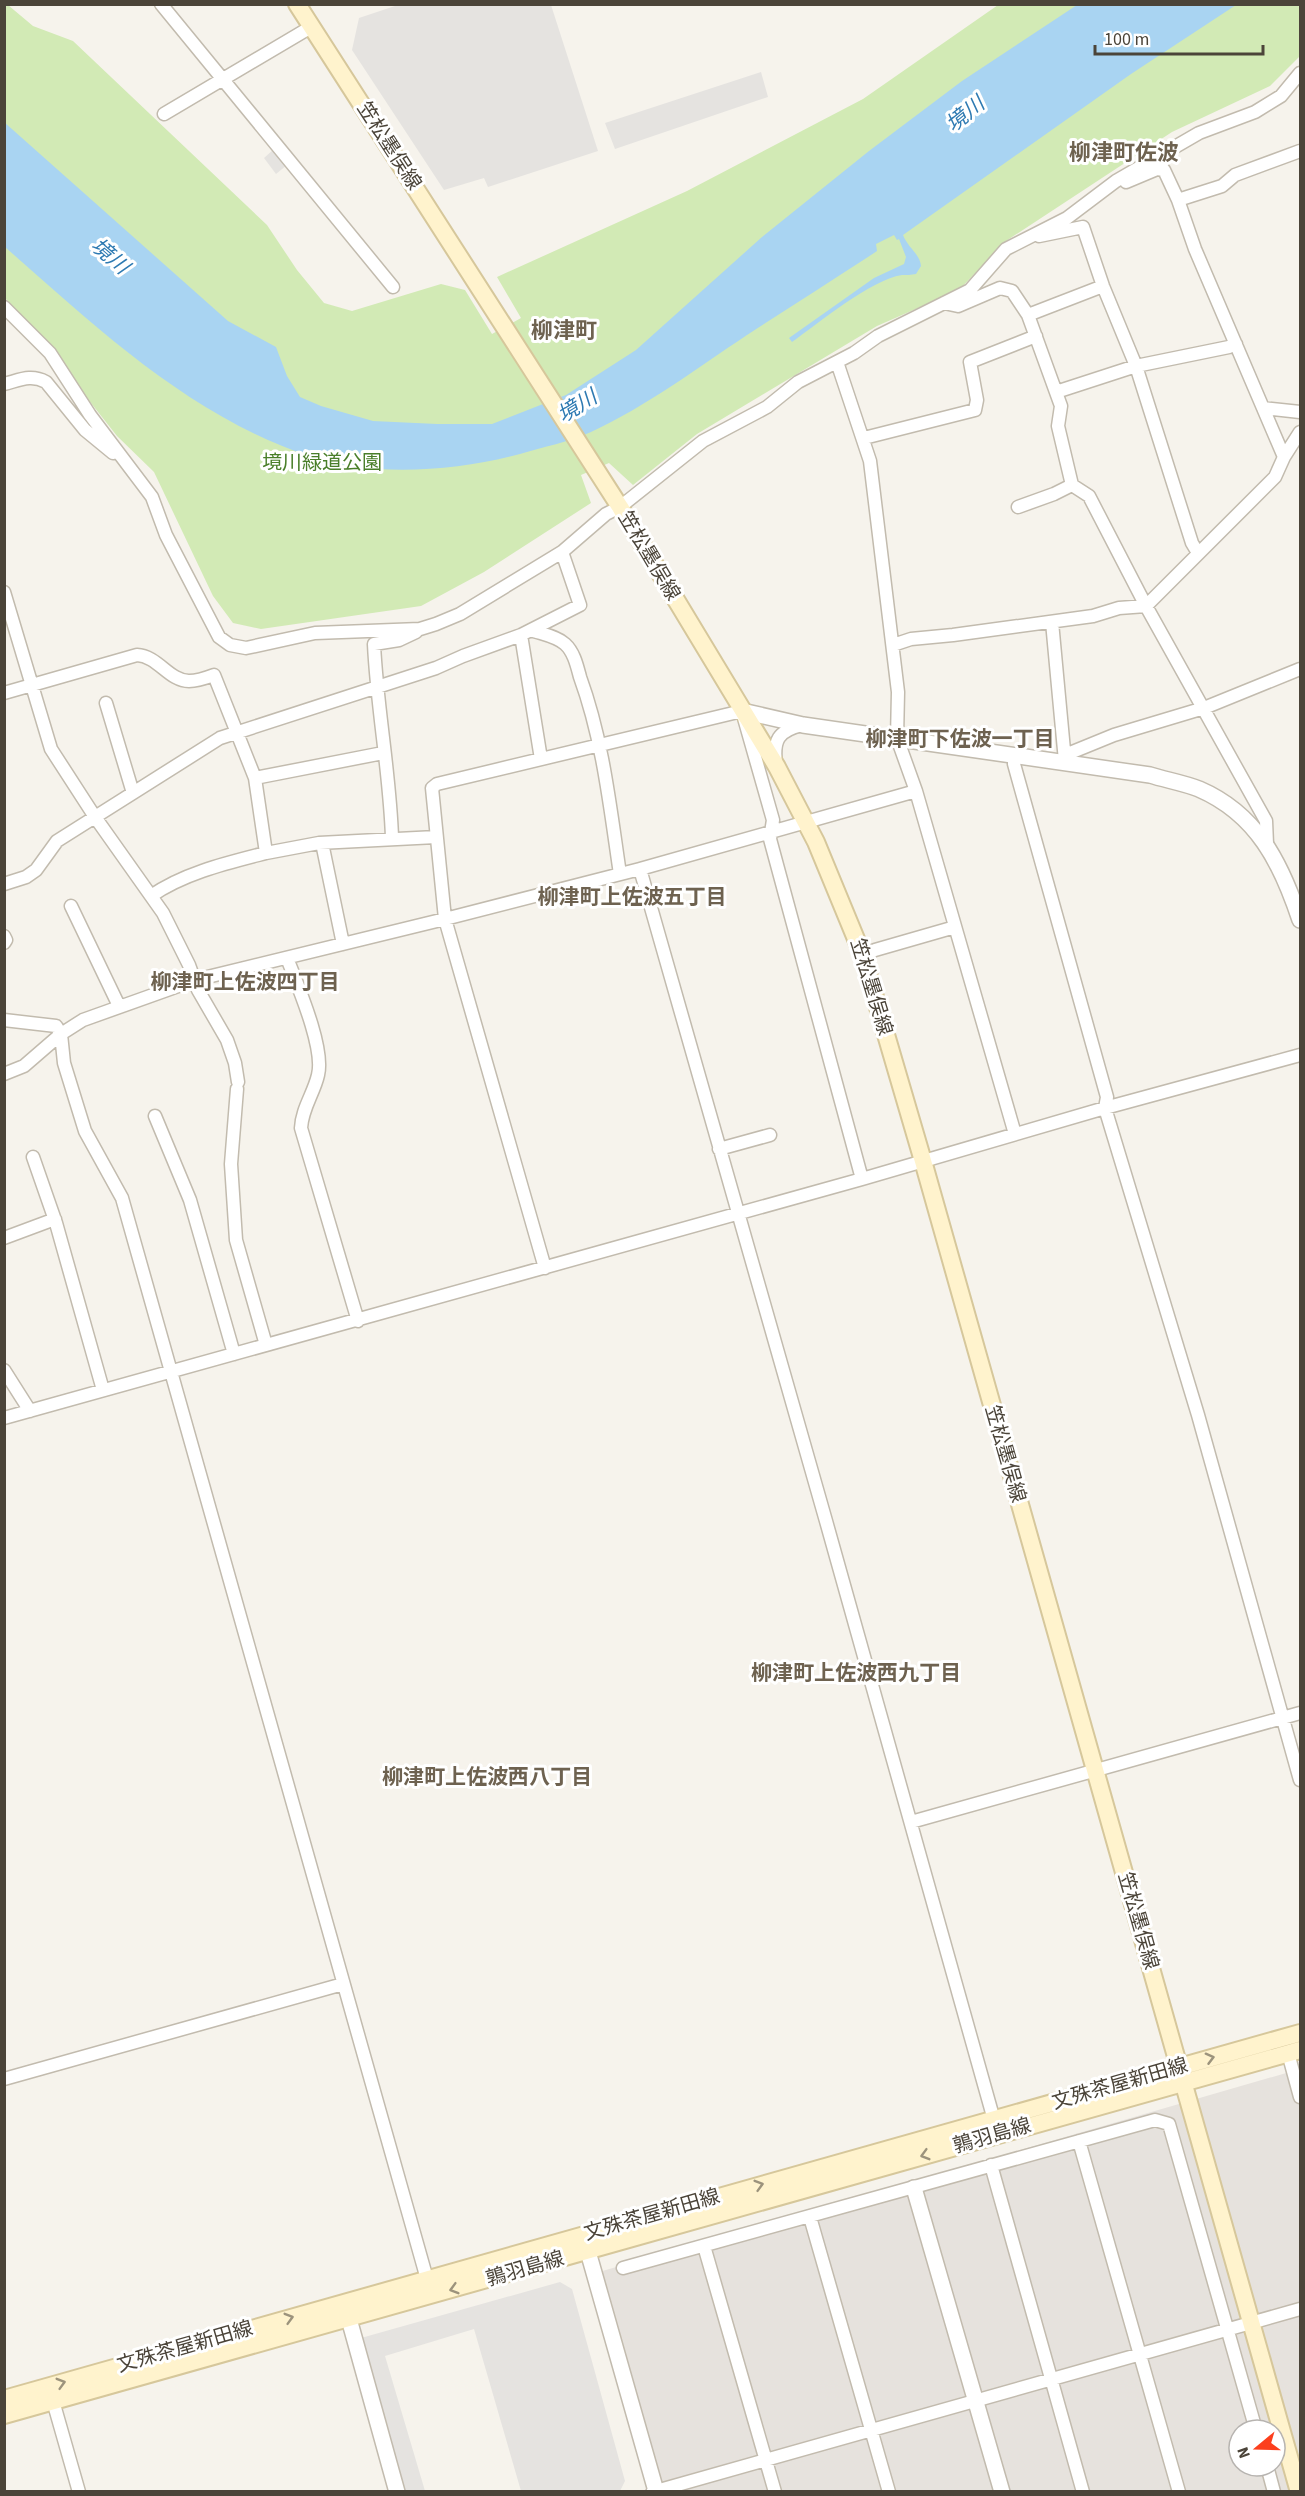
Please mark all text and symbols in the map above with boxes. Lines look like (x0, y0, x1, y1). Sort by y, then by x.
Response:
scale bar (1095, 18, 1263, 56)
text: 100 m (1104, 27, 1149, 52)
water label: 境川 (939, 88, 992, 139)
street label: 笠松墨俣線 (350, 96, 428, 196)
district label: 柳津町佐波 (1069, 137, 1179, 169)
water label: 境川 (84, 231, 137, 282)
district label: 柳津町 (531, 315, 597, 347)
water label: 境川 (551, 381, 604, 430)
park label: 境川緑道公園 (262, 449, 382, 477)
street label: 笠松墨俣線 (611, 506, 687, 606)
district label: 柳津町下佐波一丁目 (866, 724, 1055, 754)
district label: 柳津町上佐波五丁目 (538, 882, 727, 912)
street label: 笠松墨俣線 (843, 935, 899, 1039)
district label: 柳津町上佐波四丁目 (151, 967, 340, 997)
street label: 笠松墨俣線 (978, 1402, 1032, 1506)
district label: 柳津町上佐波西九丁目 (751, 1658, 961, 1688)
district label: 柳津町上佐波西八丁目 (382, 1762, 592, 1792)
street label: 笠松墨俣線 (1111, 1869, 1165, 1973)
street label: 文殊茶屋新田線 (1049, 2051, 1191, 2117)
one-way arrow (1204, 2053, 1215, 2065)
street label: 鶉羽島線 (950, 2112, 1034, 2160)
one-way arrow (920, 2148, 931, 2160)
one-way arrow (753, 2180, 764, 2192)
street label: 文殊茶屋新田線 (581, 2182, 723, 2248)
street label: 鶉羽島線 (483, 2245, 567, 2293)
one-way arrow (450, 2282, 460, 2294)
one-way arrow (283, 2313, 294, 2325)
street label: 文殊茶屋新田線 (114, 2314, 256, 2380)
one-way arrow (55, 2378, 66, 2390)
north arrow (1227, 2418, 1287, 2478)
text: N (1232, 2444, 1256, 2461)

